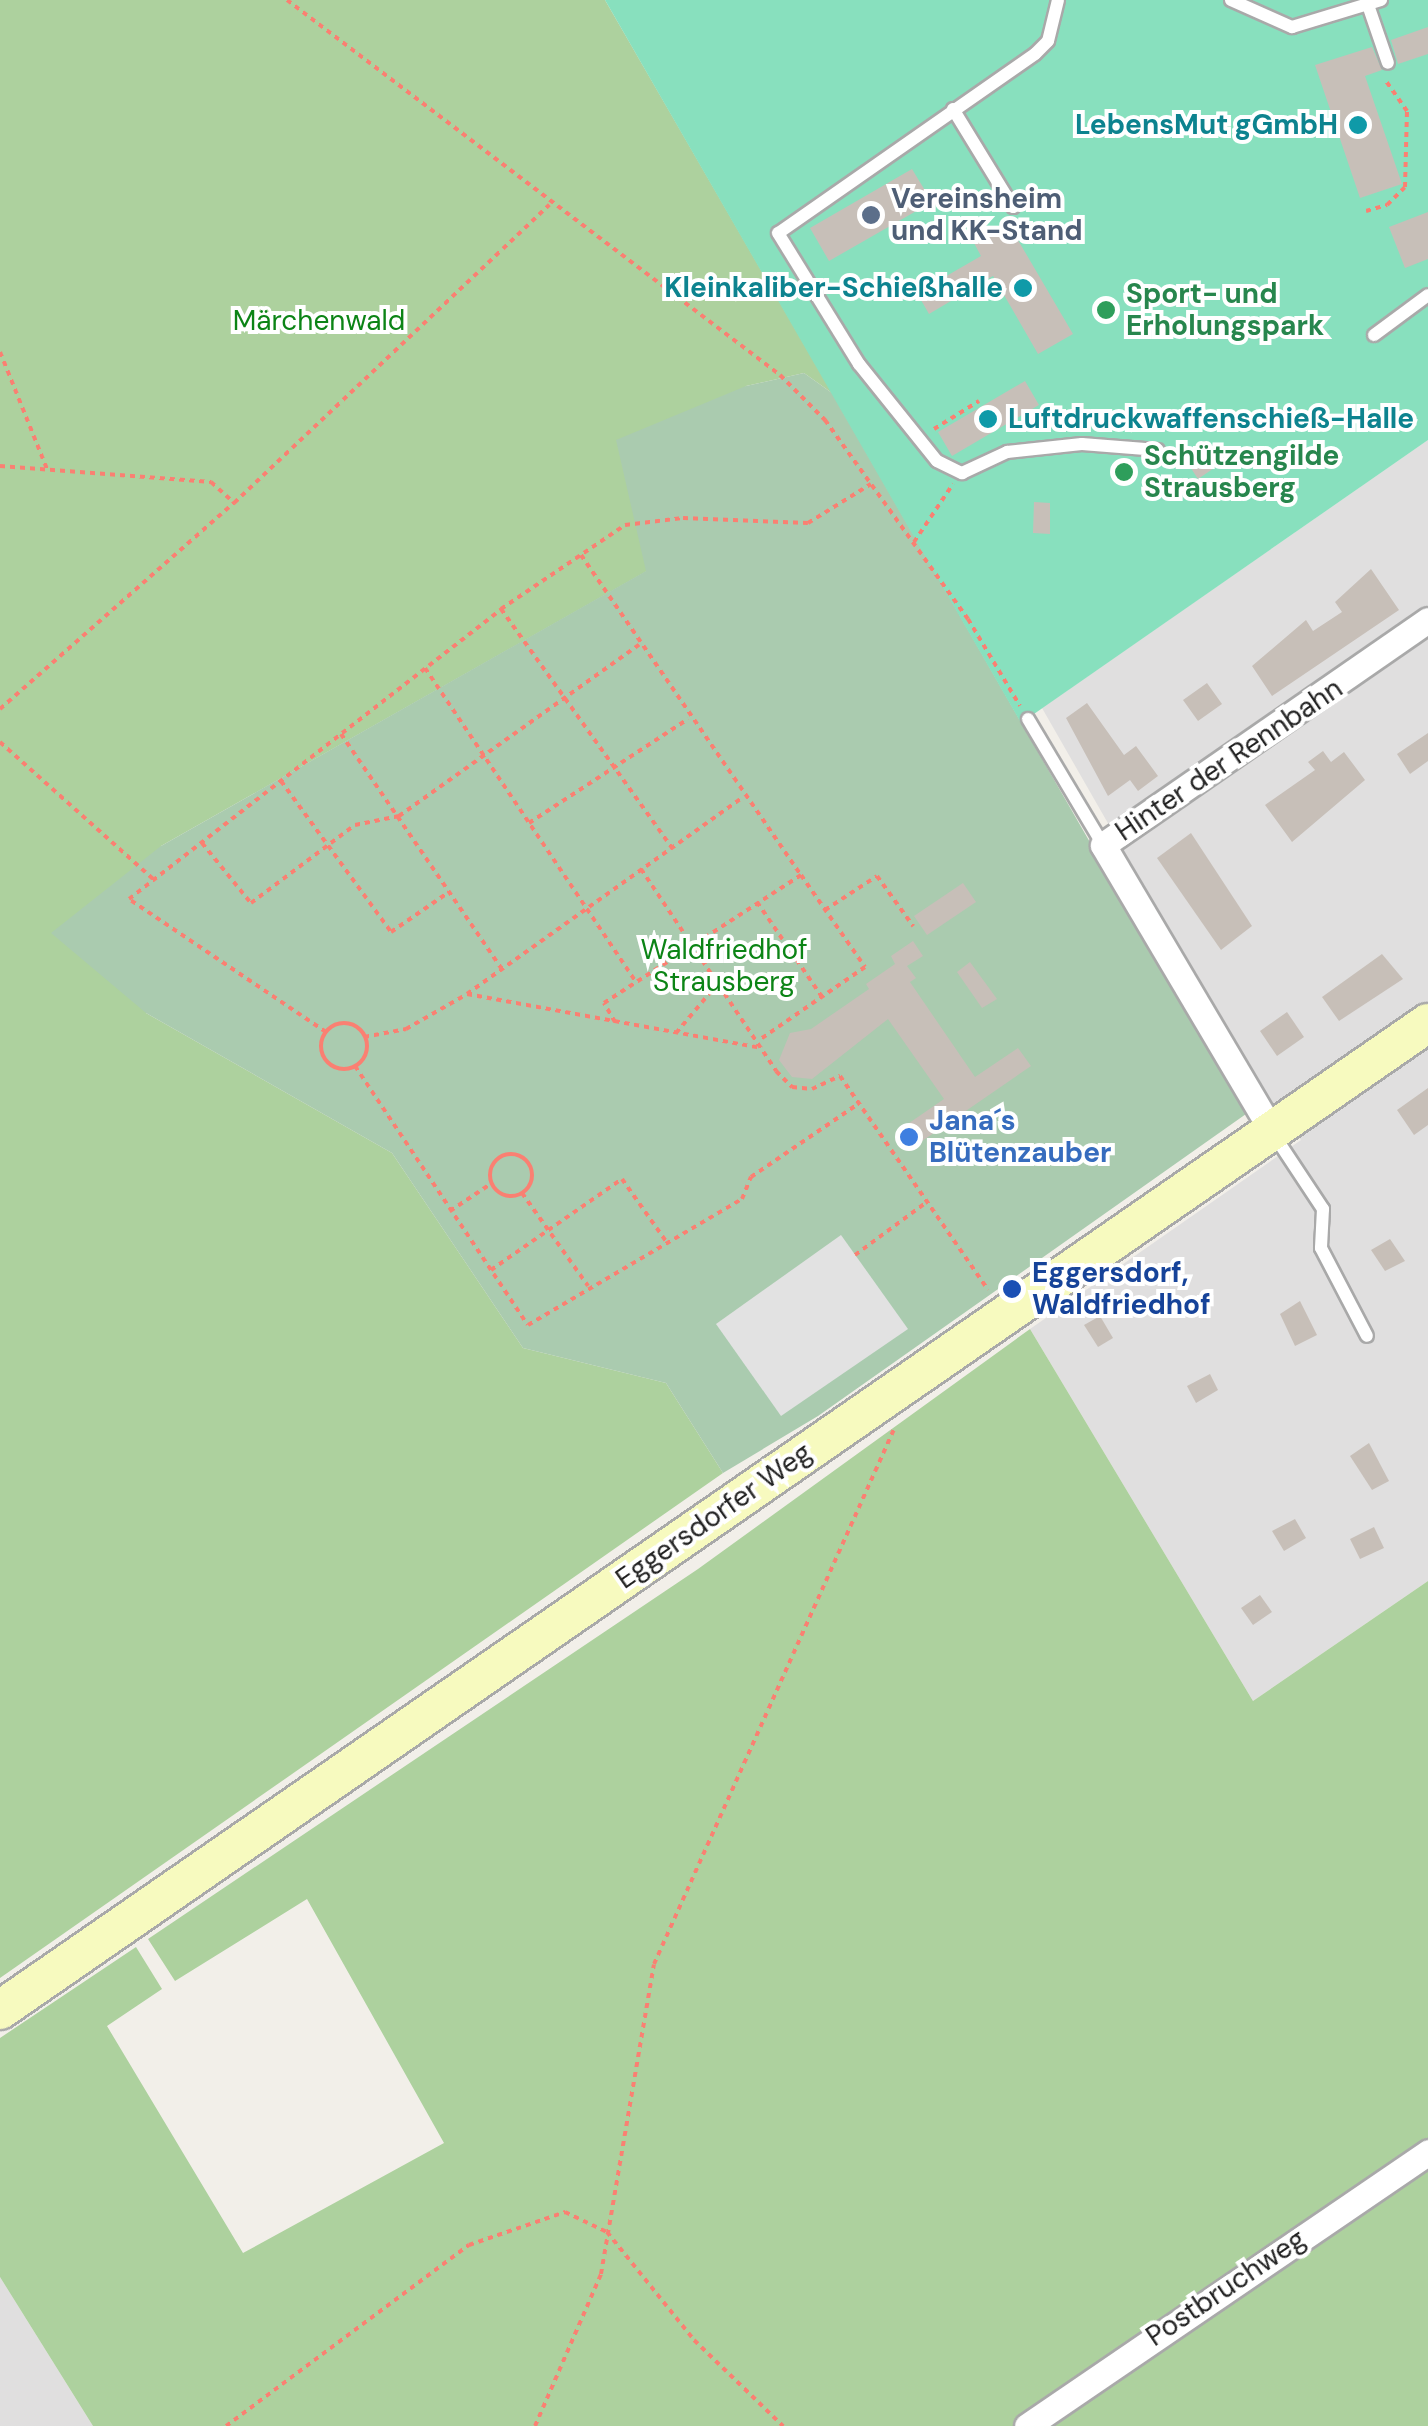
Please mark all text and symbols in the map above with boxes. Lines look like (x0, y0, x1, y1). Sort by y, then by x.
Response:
place label: LebensMut gGmbH (1075, 108, 1338, 142)
marker: LebensMut gGmbH (1347, 114, 1369, 136)
place label: Vereinsheim und KK-Stand (891, 182, 1083, 248)
marker: Vereinsheim und KK-Stand (860, 204, 882, 226)
place label: Kleinkaliber-Schießhalle (664, 271, 1003, 305)
marker: Kleinkaliber-Schießhalle (1012, 277, 1034, 299)
place label: Sport- und Erholungspark (1126, 277, 1324, 343)
marker: Sport- und Erholungspark (1095, 299, 1117, 321)
park label: Märchenwald (233, 304, 405, 338)
place label: Luftdruckwaffenschieß-Halle (1008, 402, 1414, 436)
marker: Luftdruckwaffenschieß-Halle (977, 408, 999, 430)
place label: Schützengilde Strausberg (1144, 439, 1339, 505)
marker: Schützengilde Strausberg (1113, 461, 1135, 483)
street label: Hinter der Rennbahn (1109, 672, 1349, 848)
park label: Waldfriedhof Strausberg (640, 933, 808, 999)
place label: Jana´s Blütenzauber (929, 1104, 1112, 1170)
marker: Jana´s Blütenzauber (898, 1126, 920, 1148)
place label: Eggersdorf, Waldfriedhof (1032, 1256, 1211, 1322)
marker: Eggersdorf, Waldfriedhof (1001, 1278, 1023, 1300)
street label: Eggersdorfer Weg (610, 1436, 818, 1596)
street label: Postbruchweg (1140, 2222, 1312, 2354)

